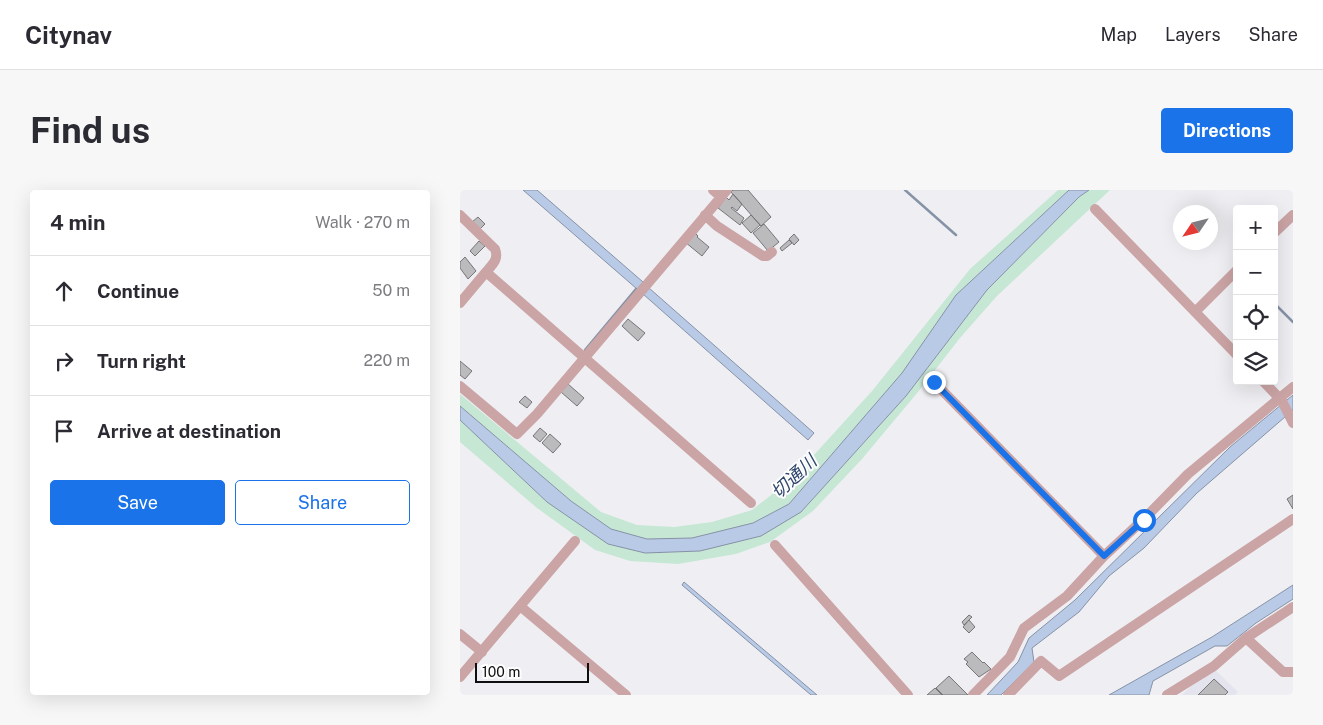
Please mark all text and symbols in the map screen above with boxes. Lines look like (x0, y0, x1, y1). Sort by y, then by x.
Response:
text: Citynav (25, 21, 112, 49)
text: Map (1101, 24, 1137, 45)
text: Layers (1165, 24, 1221, 45)
text: Share (1249, 24, 1298, 45)
button: Directions (1161, 108, 1293, 153)
text: Find us (30, 110, 150, 151)
north arrow (1173, 205, 1218, 250)
map controls (1233, 205, 1278, 385)
button: + (1233, 205, 1278, 250)
text: 4 min (50, 210, 105, 235)
text: Walk · 270 m (315, 213, 410, 232)
button: − (1233, 250, 1278, 295)
icon: ahead (50, 277, 78, 305)
text: Continue (97, 280, 179, 302)
text: 50 m (372, 281, 410, 300)
button: locate (1233, 295, 1278, 340)
button: layers (1233, 340, 1278, 385)
icon: right (50, 347, 78, 375)
text: Turn right (97, 350, 186, 372)
text: 220 m (363, 351, 410, 370)
route end (923, 371, 946, 394)
icon: arrive (50, 417, 78, 445)
text: Arrive at destination (97, 420, 281, 442)
water label: 切通川 (767, 449, 822, 503)
button: Save (50, 480, 225, 525)
button: Share (235, 480, 410, 525)
route start (1133, 509, 1156, 532)
scale bar (475, 660, 589, 683)
text: 100 m (482, 664, 520, 680)

